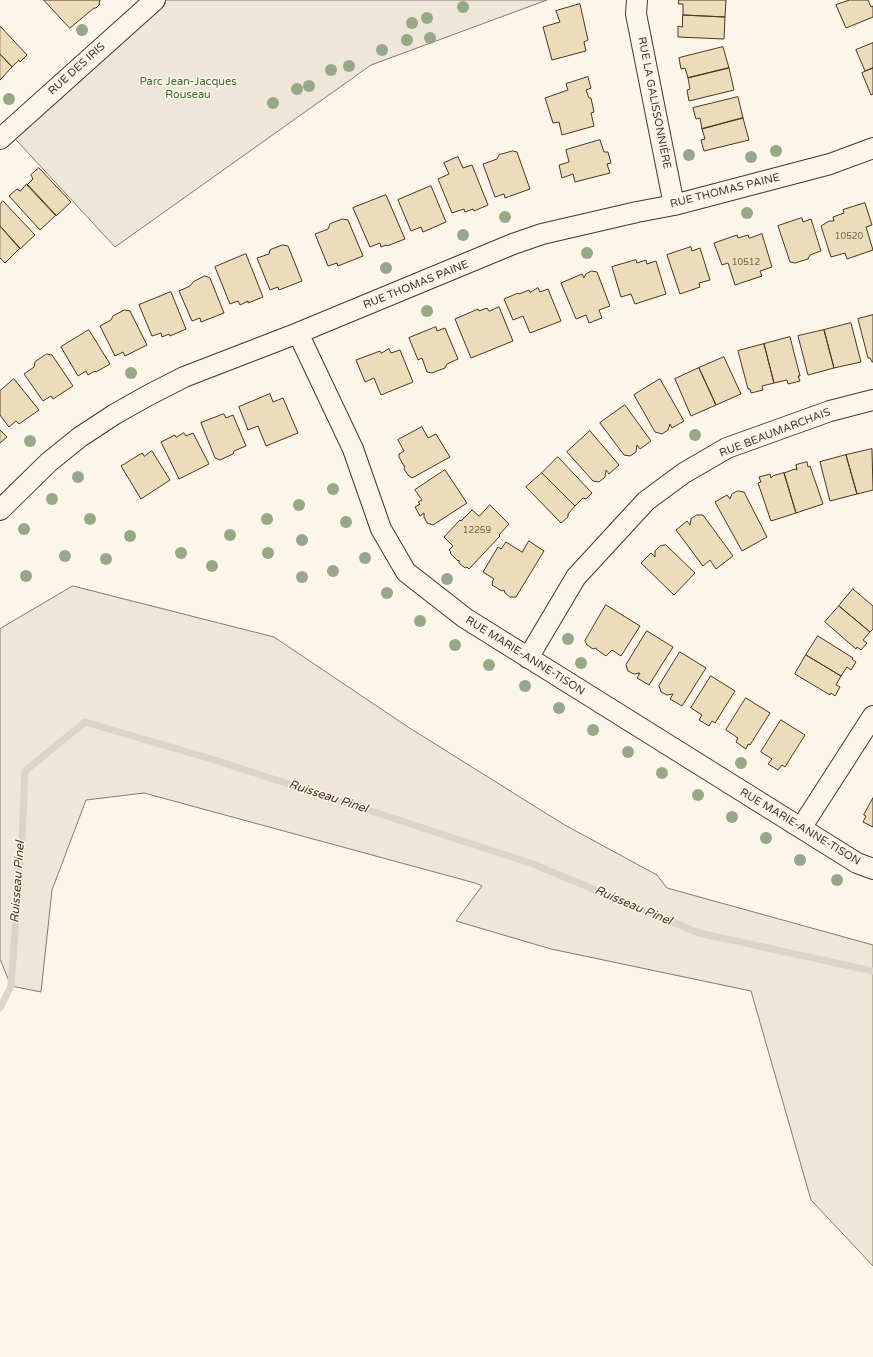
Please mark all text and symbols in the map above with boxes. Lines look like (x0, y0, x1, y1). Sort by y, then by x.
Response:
street label: RUE LA GALISSONNIÈRE (635, 36, 673, 170)
street label: RUE DES IRIS (46, 40, 108, 98)
park label: Parc Jean-Jacques Rouseau (139, 75, 237, 101)
street label: RUE THOMAS PAINE (669, 171, 781, 211)
house number: 10520 (835, 232, 863, 242)
street label: RUE THOMAS PAINE (361, 258, 471, 312)
house number: 10512 (732, 258, 760, 268)
street label: RUE BEAUMARCHAIS (718, 406, 832, 460)
house number: 12259 (463, 526, 491, 536)
street label: RUE MARIE-ANNE-TISON (463, 614, 587, 698)
water label: Ruisseau Pinel (287, 777, 369, 817)
street label: RUE MARIE-ANNE-TISON (737, 786, 863, 868)
water label: Ruisseau Pinel (8, 840, 28, 924)
water label: Ruisseau Pinel (592, 883, 674, 929)

